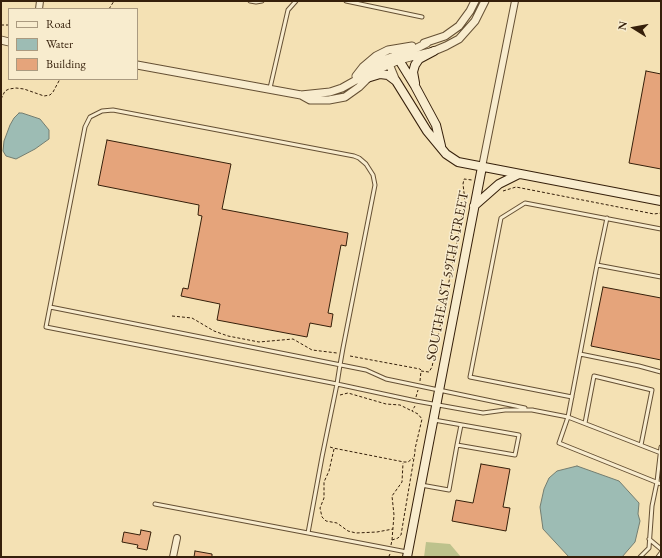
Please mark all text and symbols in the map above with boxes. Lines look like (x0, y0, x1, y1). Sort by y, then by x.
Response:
legend (8, 8, 138, 80)
north arrow (614, 8, 654, 48)
text: Road (46, 16, 71, 32)
text: N (614, 20, 630, 31)
text: Water (46, 36, 73, 52)
text: Building (46, 56, 86, 72)
street label: SOUTHEAST 59TH STREET (423, 190, 473, 362)

